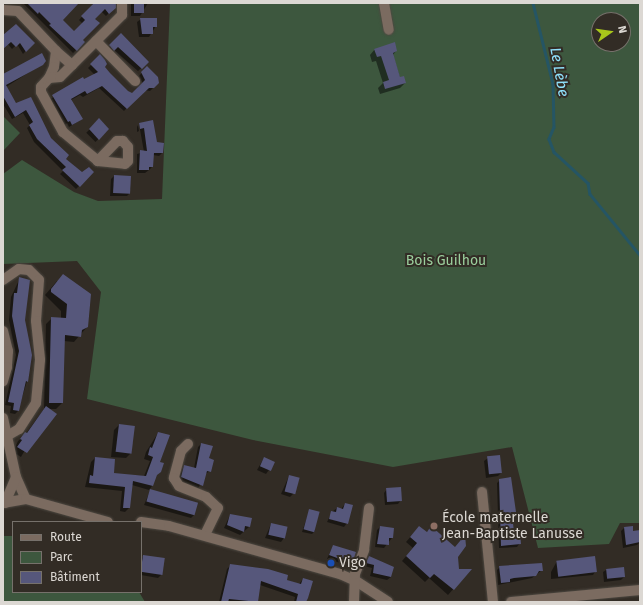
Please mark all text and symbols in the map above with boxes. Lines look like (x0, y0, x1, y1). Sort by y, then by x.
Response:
north arrow (591, 12, 631, 52)
text: N (615, 24, 629, 34)
water label: Le Lèbe (546, 46, 572, 98)
park label: Bois Guilhou (406, 253, 486, 269)
place label: École maternelle Jean-Baptiste Lanusse (442, 510, 583, 542)
legend (12, 521, 142, 593)
marker: École maternelle Jean-Baptiste Lanusse (429, 521, 439, 531)
text: Route (50, 530, 82, 544)
text: Parc (50, 550, 73, 564)
place label: Vigo (339, 555, 366, 571)
marker: Vigo (326, 558, 336, 568)
text: Bâtiment (50, 570, 100, 584)

